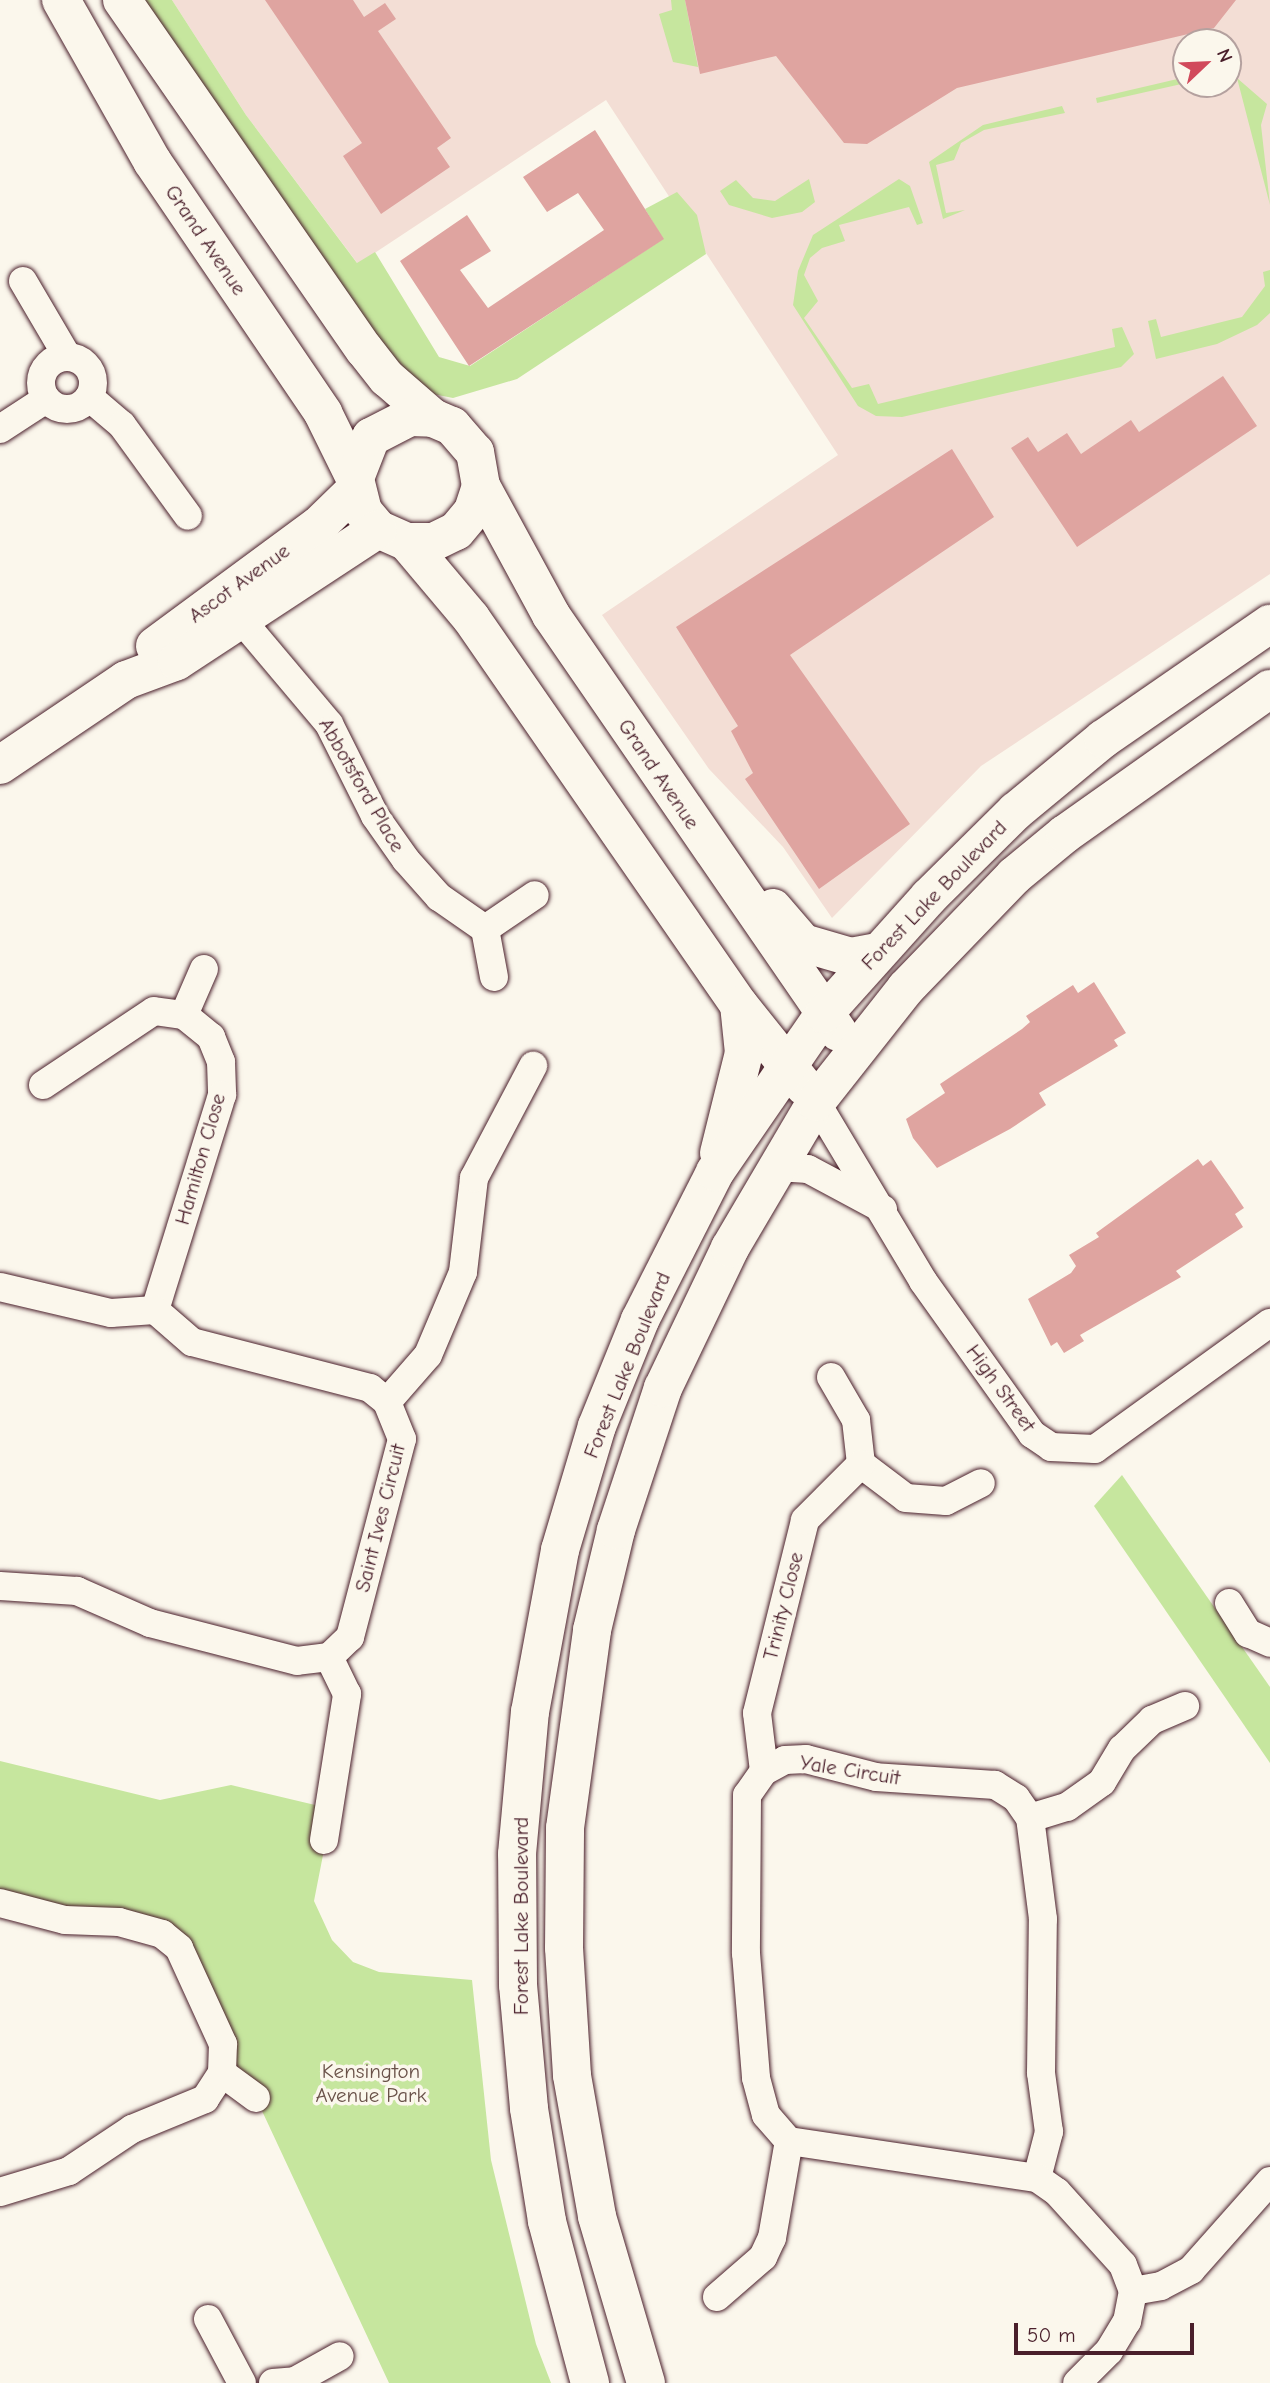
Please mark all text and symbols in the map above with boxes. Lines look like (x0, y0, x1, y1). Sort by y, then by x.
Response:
north arrow (1172, 28, 1242, 98)
text: N (1212, 46, 1237, 66)
street label: Grand Avenue (160, 180, 252, 300)
street label: Ascot Avenue (184, 538, 294, 628)
street label: Abbotsford Place (313, 713, 411, 857)
street label: Grand Avenue (613, 714, 705, 834)
street label: Forest Lake Boulevard (856, 815, 1012, 975)
street label: Hamilton Close (169, 1090, 231, 1228)
street label: Forest Lake Boulevard (578, 1268, 676, 1462)
street label: High Street (961, 1339, 1041, 1437)
street label: Saint Ives Circuit (349, 1441, 411, 1595)
street label: Trinity Close (757, 1549, 809, 1663)
street label: Yale Circuit (798, 1750, 902, 1790)
street label: Forest Lake Boulevard (508, 1817, 534, 2015)
park label: Kensington Avenue Park (315, 2058, 427, 2108)
scale bar (1018, 2310, 1198, 2354)
text: 50 m (1027, 2323, 1076, 2347)

